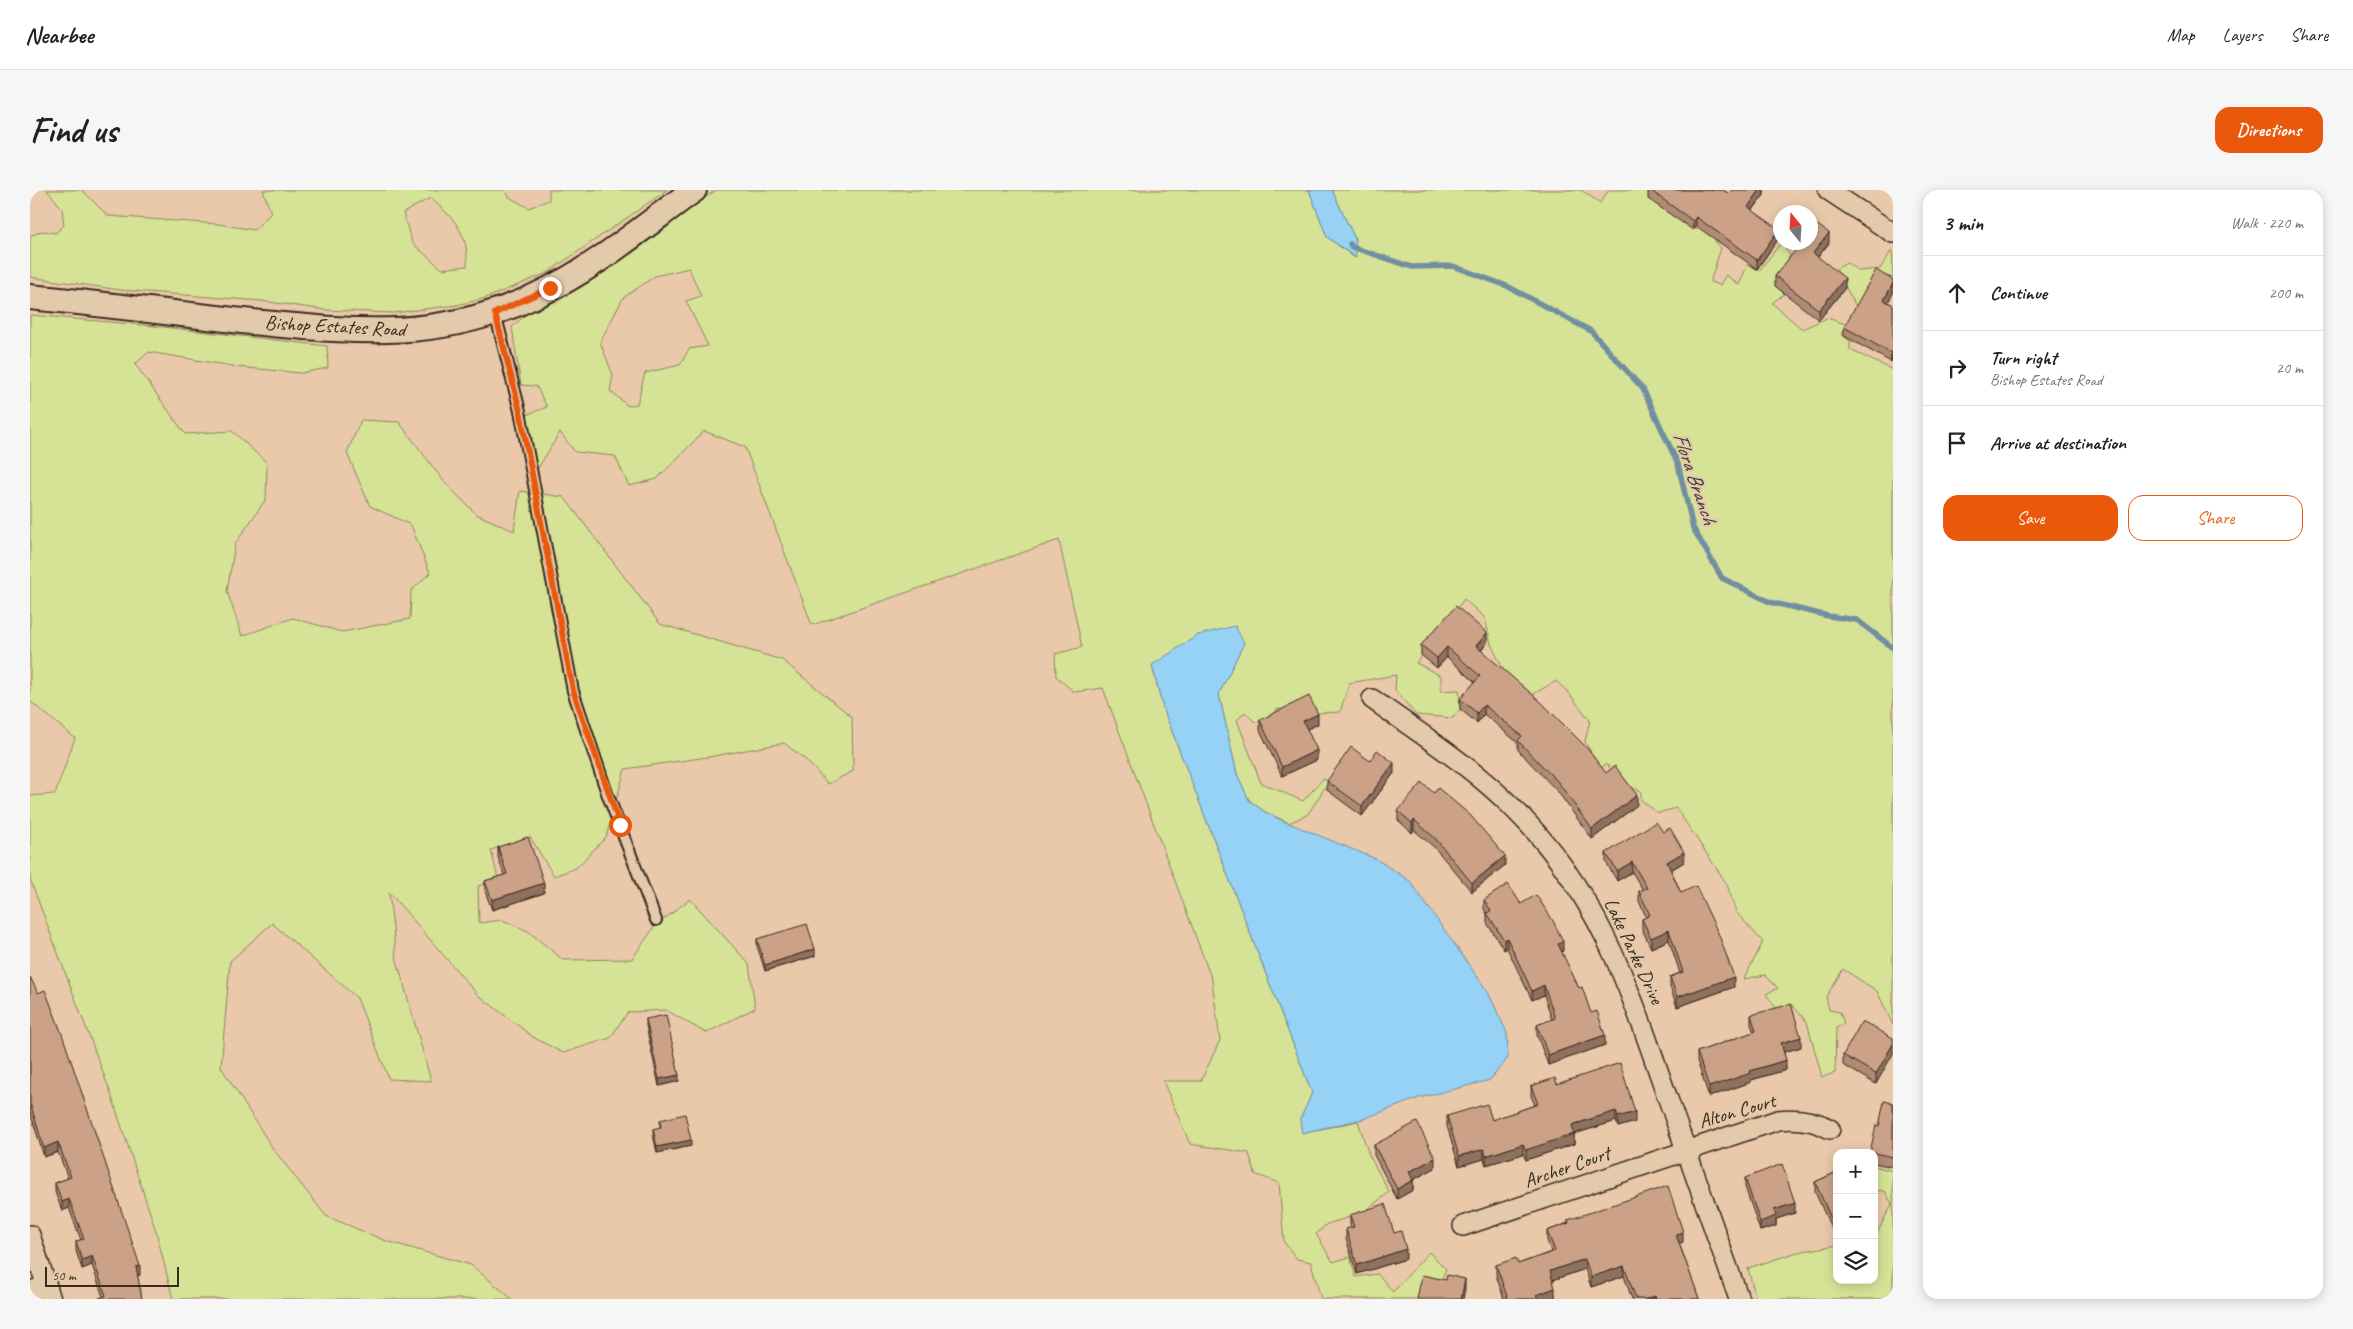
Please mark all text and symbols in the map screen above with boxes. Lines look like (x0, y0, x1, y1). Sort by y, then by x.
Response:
text: Nearbee (25, 20, 93, 50)
text: Map (2167, 24, 2195, 46)
text: Layers (2223, 24, 2262, 46)
text: Share (2290, 24, 2328, 46)
button: Directions (2215, 107, 2323, 153)
text: Find us (30, 108, 117, 153)
north arrow (1773, 205, 1818, 250)
text: 3 min (1943, 210, 1983, 236)
text: Walk · 220 m (2231, 213, 2303, 233)
route end (539, 277, 562, 300)
icon: ahead (1943, 279, 1971, 307)
text: Continue (1990, 281, 2047, 305)
text: 200 m (2269, 283, 2303, 303)
street label: Bishop Estates Road (264, 310, 409, 342)
text: Turn right (1990, 346, 2057, 370)
icon: right (1943, 354, 1971, 382)
text: 20 m (2276, 358, 2303, 378)
text: Bishop Estates Road (1990, 370, 2102, 390)
water label: Flora Branch (1667, 429, 1723, 529)
icon: arrive (1943, 429, 1971, 457)
text: Arrive at destination (1990, 431, 2126, 455)
button: Save (1943, 495, 2118, 541)
button: Share (2128, 495, 2303, 541)
route start (609, 814, 632, 837)
street label: Lake Parke Drive (1599, 894, 1670, 1009)
street label: Alton Court (1696, 1087, 1781, 1134)
street label: Archer Court (1521, 1140, 1617, 1193)
map controls (1833, 1149, 1878, 1284)
button: + (1833, 1149, 1878, 1194)
button: − (1833, 1194, 1878, 1239)
button: layers (1833, 1239, 1878, 1284)
scale bar (45, 1264, 179, 1287)
text: 50 m (52, 1267, 76, 1284)

